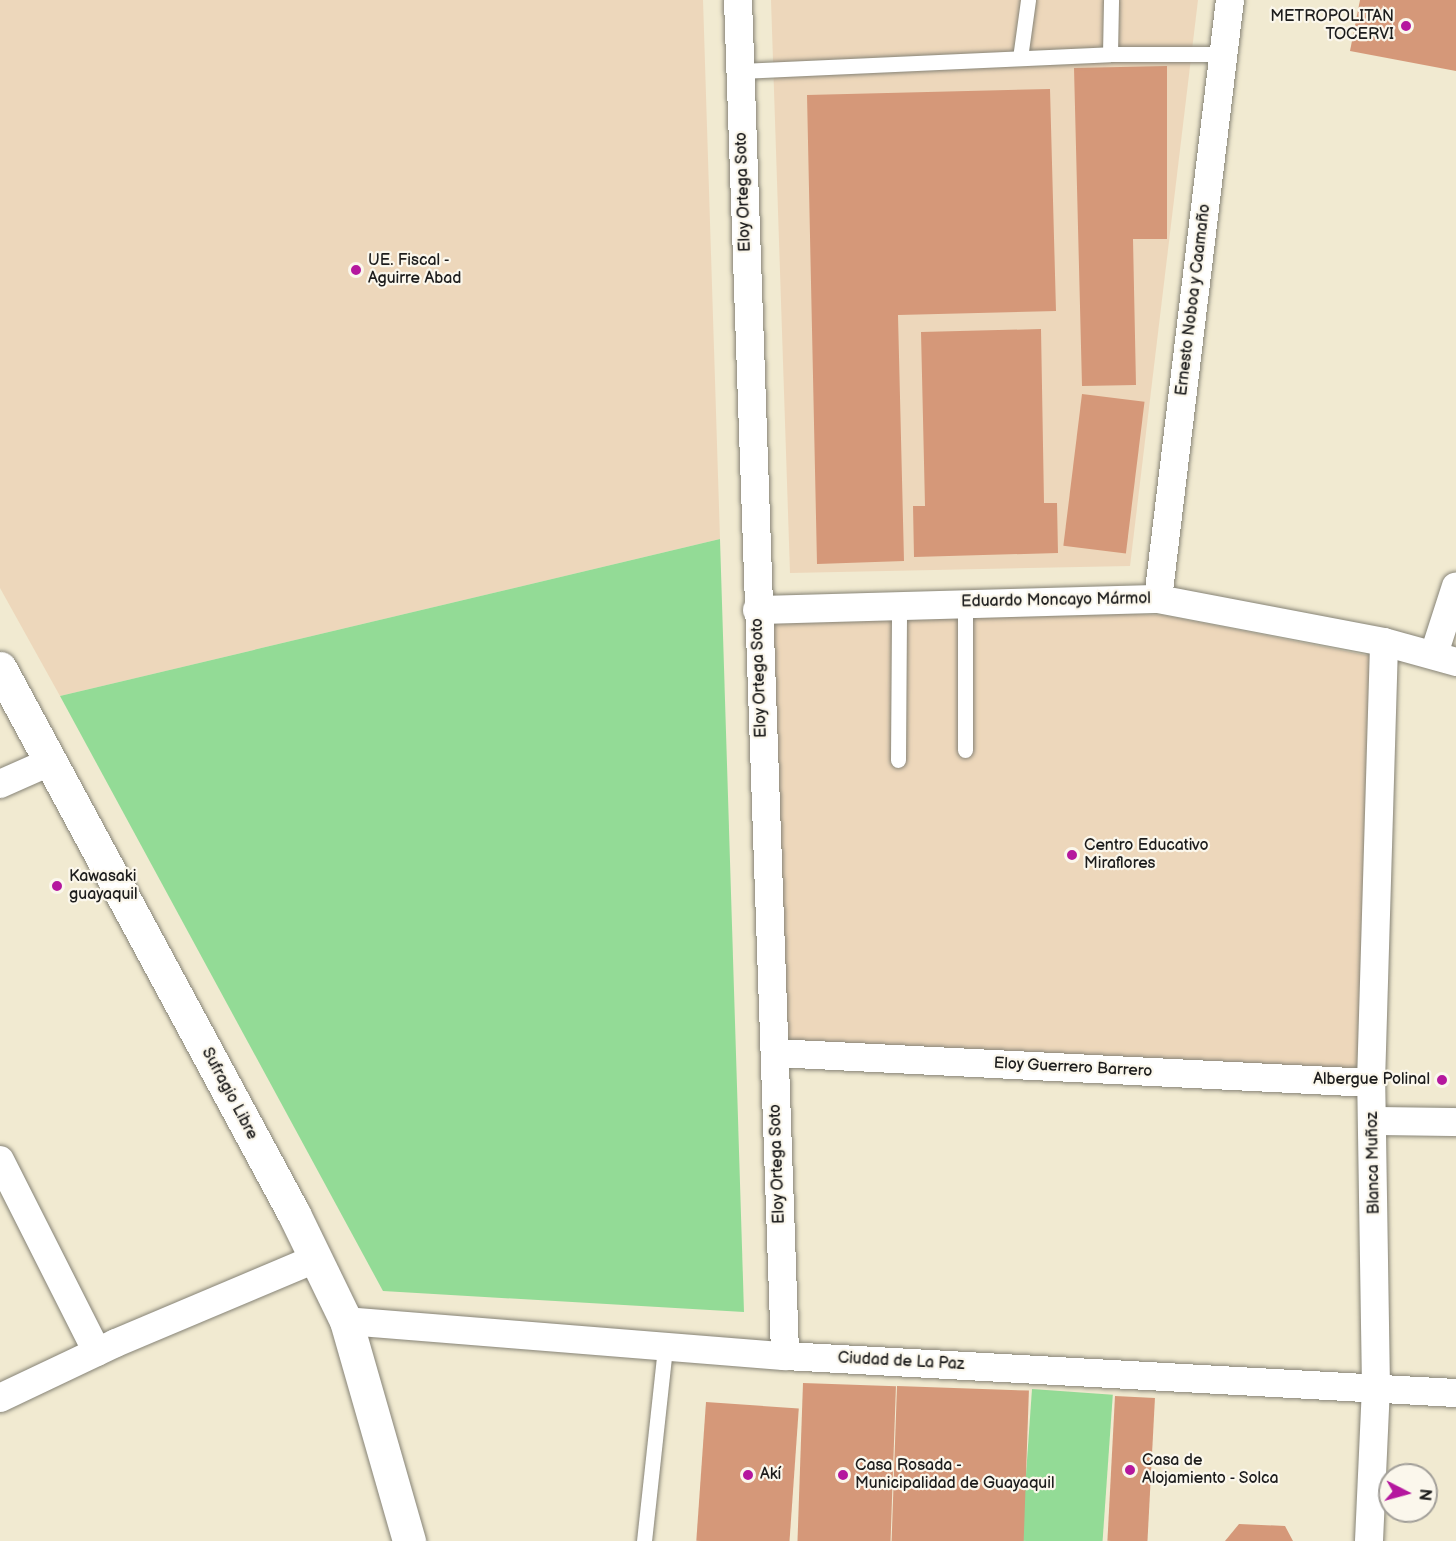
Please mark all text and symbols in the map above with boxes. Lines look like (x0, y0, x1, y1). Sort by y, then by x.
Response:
place label: METROPOLITAN TOCERVI (1270, 7, 1394, 45)
marker: METROPOLITAN TOCERVI (1399, 19, 1413, 33)
street label: Eloy Ortega Soto (732, 131, 756, 253)
street label: Ernesto Noboa y Caamaño (1173, 202, 1215, 398)
place label: UE. Fiscal - Aguirre Abad (368, 251, 461, 289)
marker: UE. Fiscal - Aguirre Abad (349, 263, 363, 277)
street label: Eduardo Moncayo Mármol (961, 590, 1151, 612)
street label: Eloy Ortega Soto (748, 617, 772, 739)
place label: Centro Educativo Miraflores (1084, 836, 1209, 874)
marker: Centro Educativo Miraflores (1065, 848, 1079, 862)
place label: Kawasaki guayaquil (69, 867, 138, 905)
marker: Kawasaki guayaquil (50, 879, 64, 893)
street label: Sufragio Libre (197, 1045, 261, 1143)
street label: Eloy Guerrero Barrero (993, 1054, 1153, 1082)
place label: Albergue Polinal (1313, 1070, 1430, 1090)
marker: Albergue Polinal (1435, 1073, 1449, 1087)
street label: Eloy Ortega Soto (766, 1103, 790, 1225)
street label: Blanca Muñoz (1364, 1111, 1384, 1215)
street label: Ciudad de La Paz (837, 1349, 965, 1375)
place label: Casa de Alojamiento - Solca (1142, 1451, 1280, 1489)
place label: Casa Rosada - Municipalidad de Guayaquil (855, 1456, 1054, 1494)
marker: Casa de Alojamiento - Solca (1123, 1463, 1137, 1477)
north arrow (1378, 1463, 1438, 1523)
place label: Akí (760, 1465, 781, 1485)
marker: Akí (741, 1468, 755, 1482)
marker: Casa Rosada - Municipalidad de Guayaquil (836, 1468, 850, 1482)
text: N (1414, 1488, 1434, 1502)

